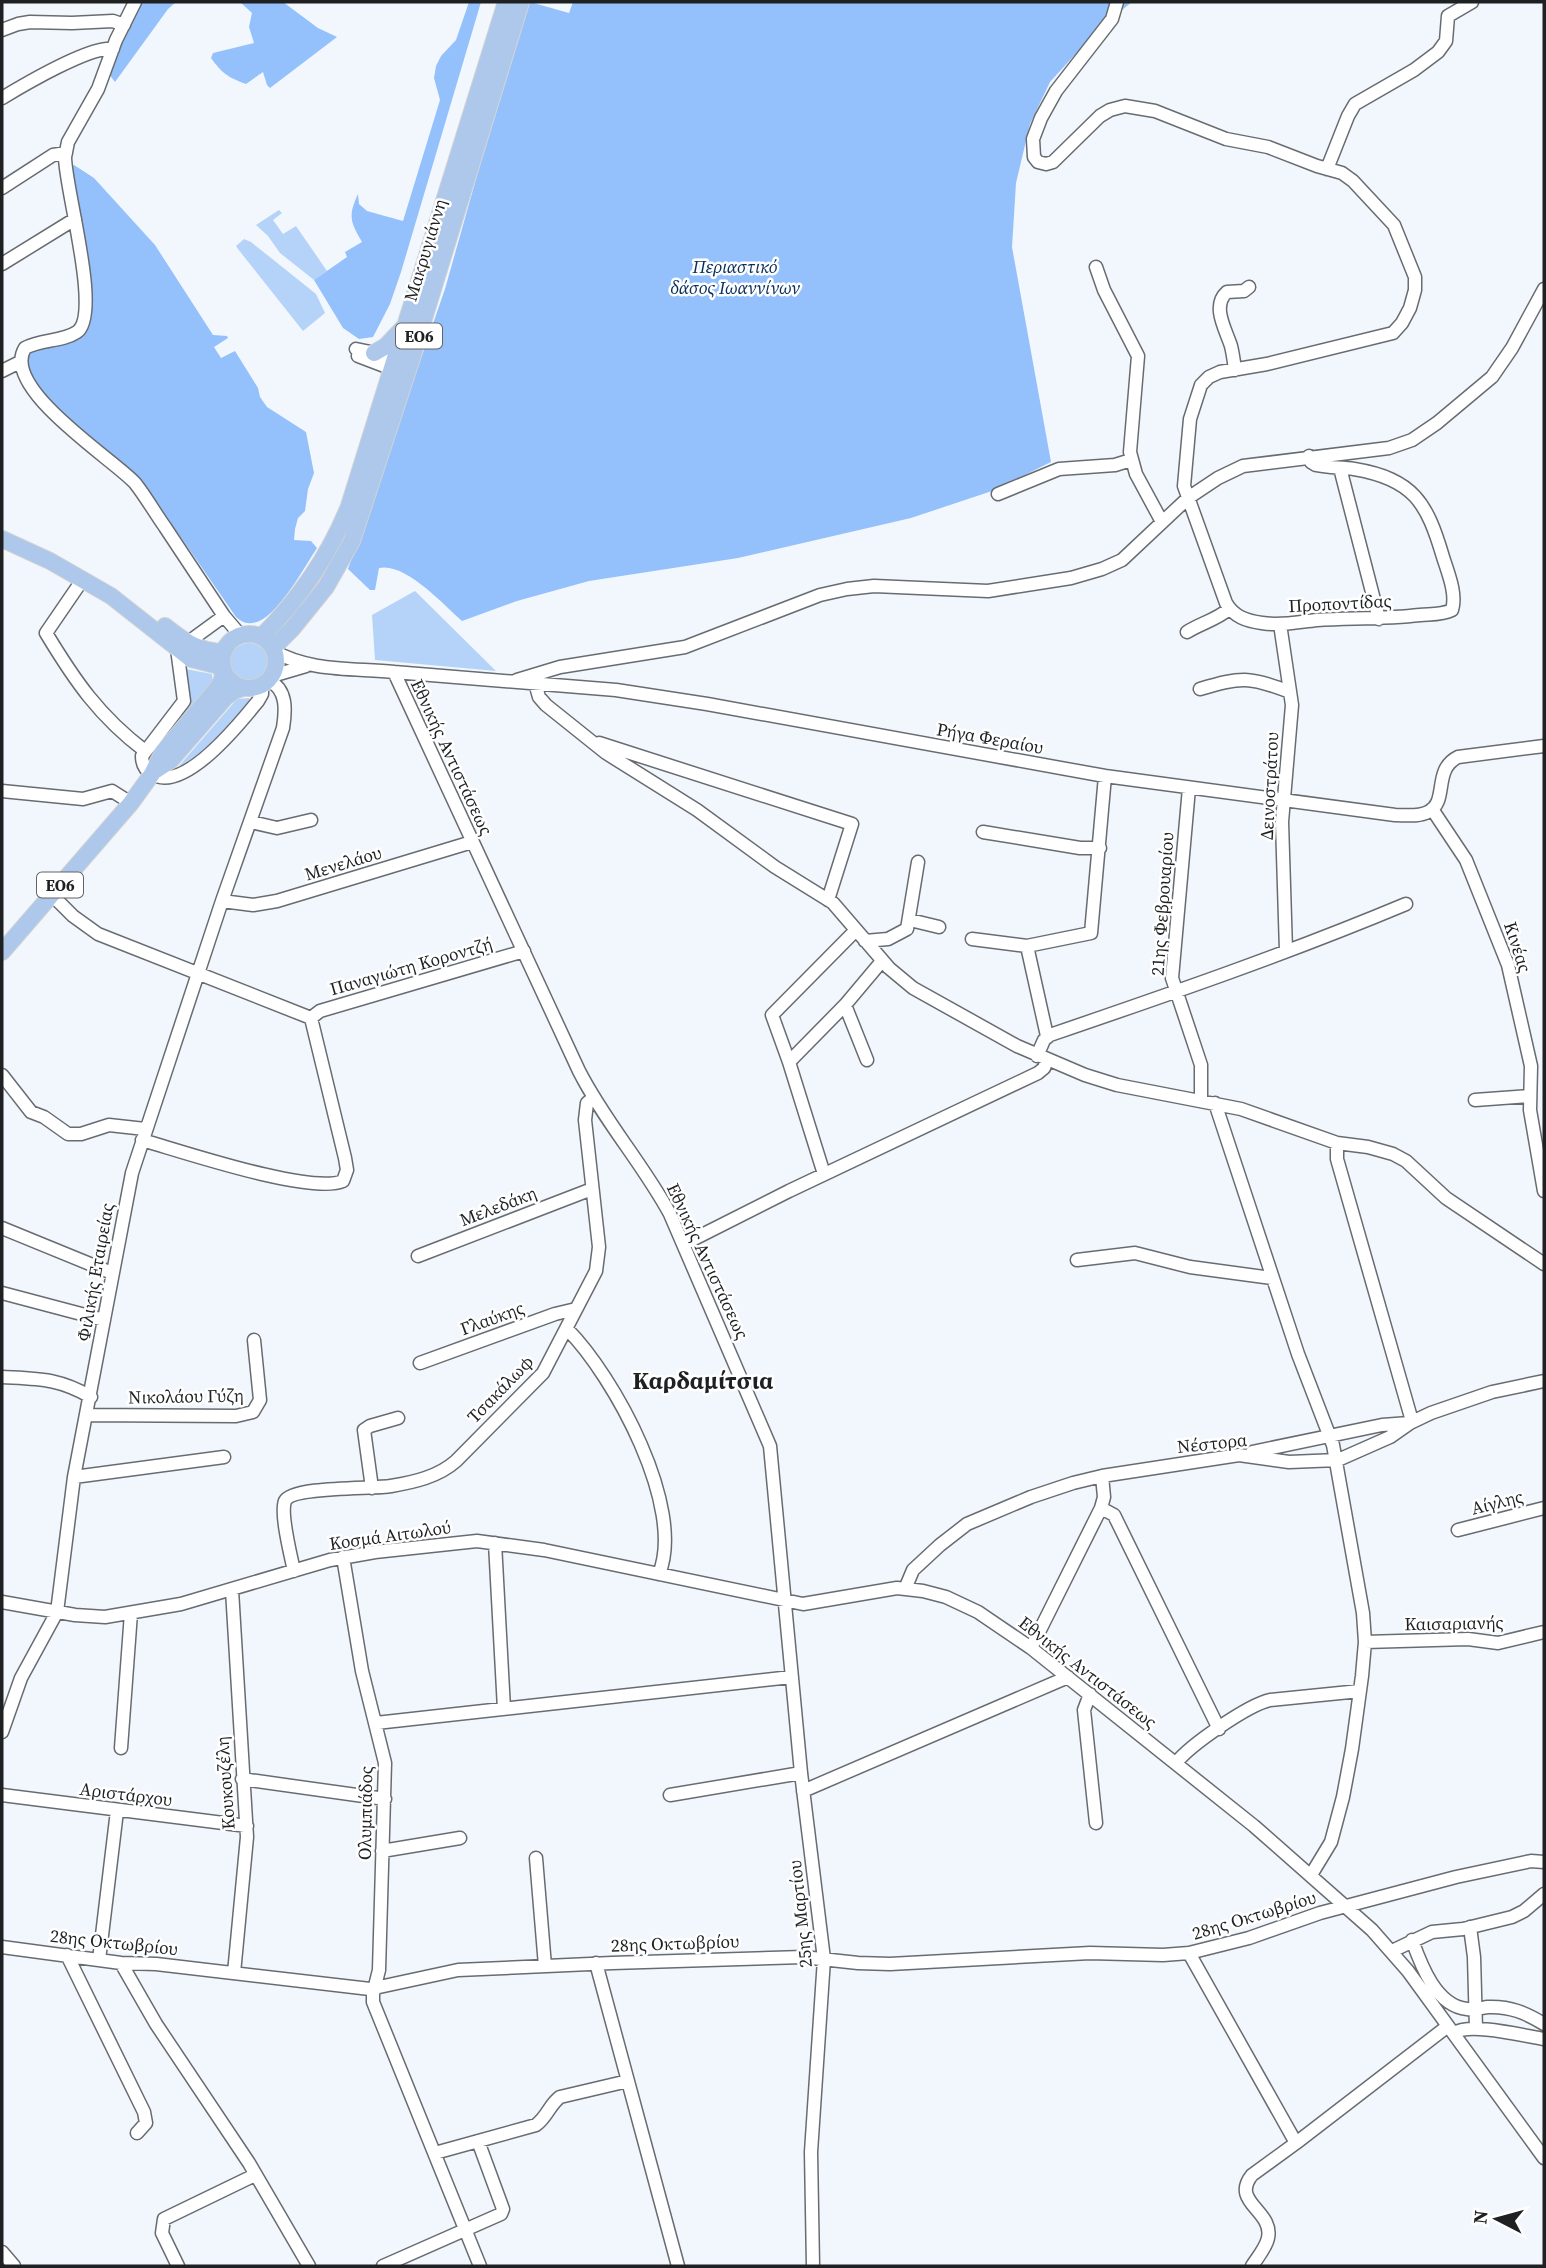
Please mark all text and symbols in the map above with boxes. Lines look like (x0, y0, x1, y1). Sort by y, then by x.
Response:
street label: Μακρυγιάννη (398, 196, 452, 304)
park label: Περιαστικό δάσος Ιωαννίνων (670, 254, 800, 300)
road number: ΕΟ6 (396, 324, 442, 348)
street label: Προποντίδας (1288, 588, 1392, 618)
street label: Εθνικής Αντιστάσεως (405, 675, 499, 839)
street label: Ρήγα Φεραίου (935, 716, 1045, 760)
street label: Δεινοστράτου (1254, 731, 1284, 841)
street label: 21ης Φεβρουαρίου (1145, 831, 1179, 977)
street label: Μενελάου (302, 839, 384, 887)
road number: ΕΟ6 (37, 872, 83, 898)
street label: Κινέας (1498, 918, 1538, 976)
street label: Παναγιώτη Κοροντζή (327, 931, 495, 1001)
street label: Εθνικής Αντιστάσεως (661, 1179, 755, 1343)
street label: Μελεδάκη (456, 1180, 540, 1232)
street label: Φιλικής Εταιρείας (71, 1201, 119, 1343)
street label: Γλαύκης (456, 1295, 528, 1341)
street label: Τσακάλωφ (461, 1350, 539, 1428)
district label: Καρδαμίτσια (633, 1364, 773, 1397)
street label: Νικολάου Γύζη (128, 1382, 244, 1410)
street label: Νέστορα (1176, 1427, 1248, 1459)
street label: Αίγλης (1468, 1483, 1526, 1521)
street label: Κοσμά Αιτωλού (327, 1514, 453, 1556)
street label: Εθνικής Αντιστάσεως (1014, 1610, 1162, 1734)
street label: Καισαριανής (1404, 1610, 1504, 1636)
street label: Κουκουζέλη (209, 1735, 241, 1831)
street label: Ολυμπιάδος (352, 1766, 378, 1860)
street label: Αριστάρχου (78, 1776, 174, 1812)
street label: 25ης Μαρτίου (782, 1859, 818, 1969)
street label: 28ης Οκτωβρίου (1189, 1884, 1319, 1946)
street label: 28ης Οκτωβρίου (49, 1923, 179, 1961)
street label: 28ης Οκτωβρίου (610, 1928, 740, 1958)
north arrow (1462, 2184, 1532, 2254)
text: N (1466, 2209, 1494, 2225)

